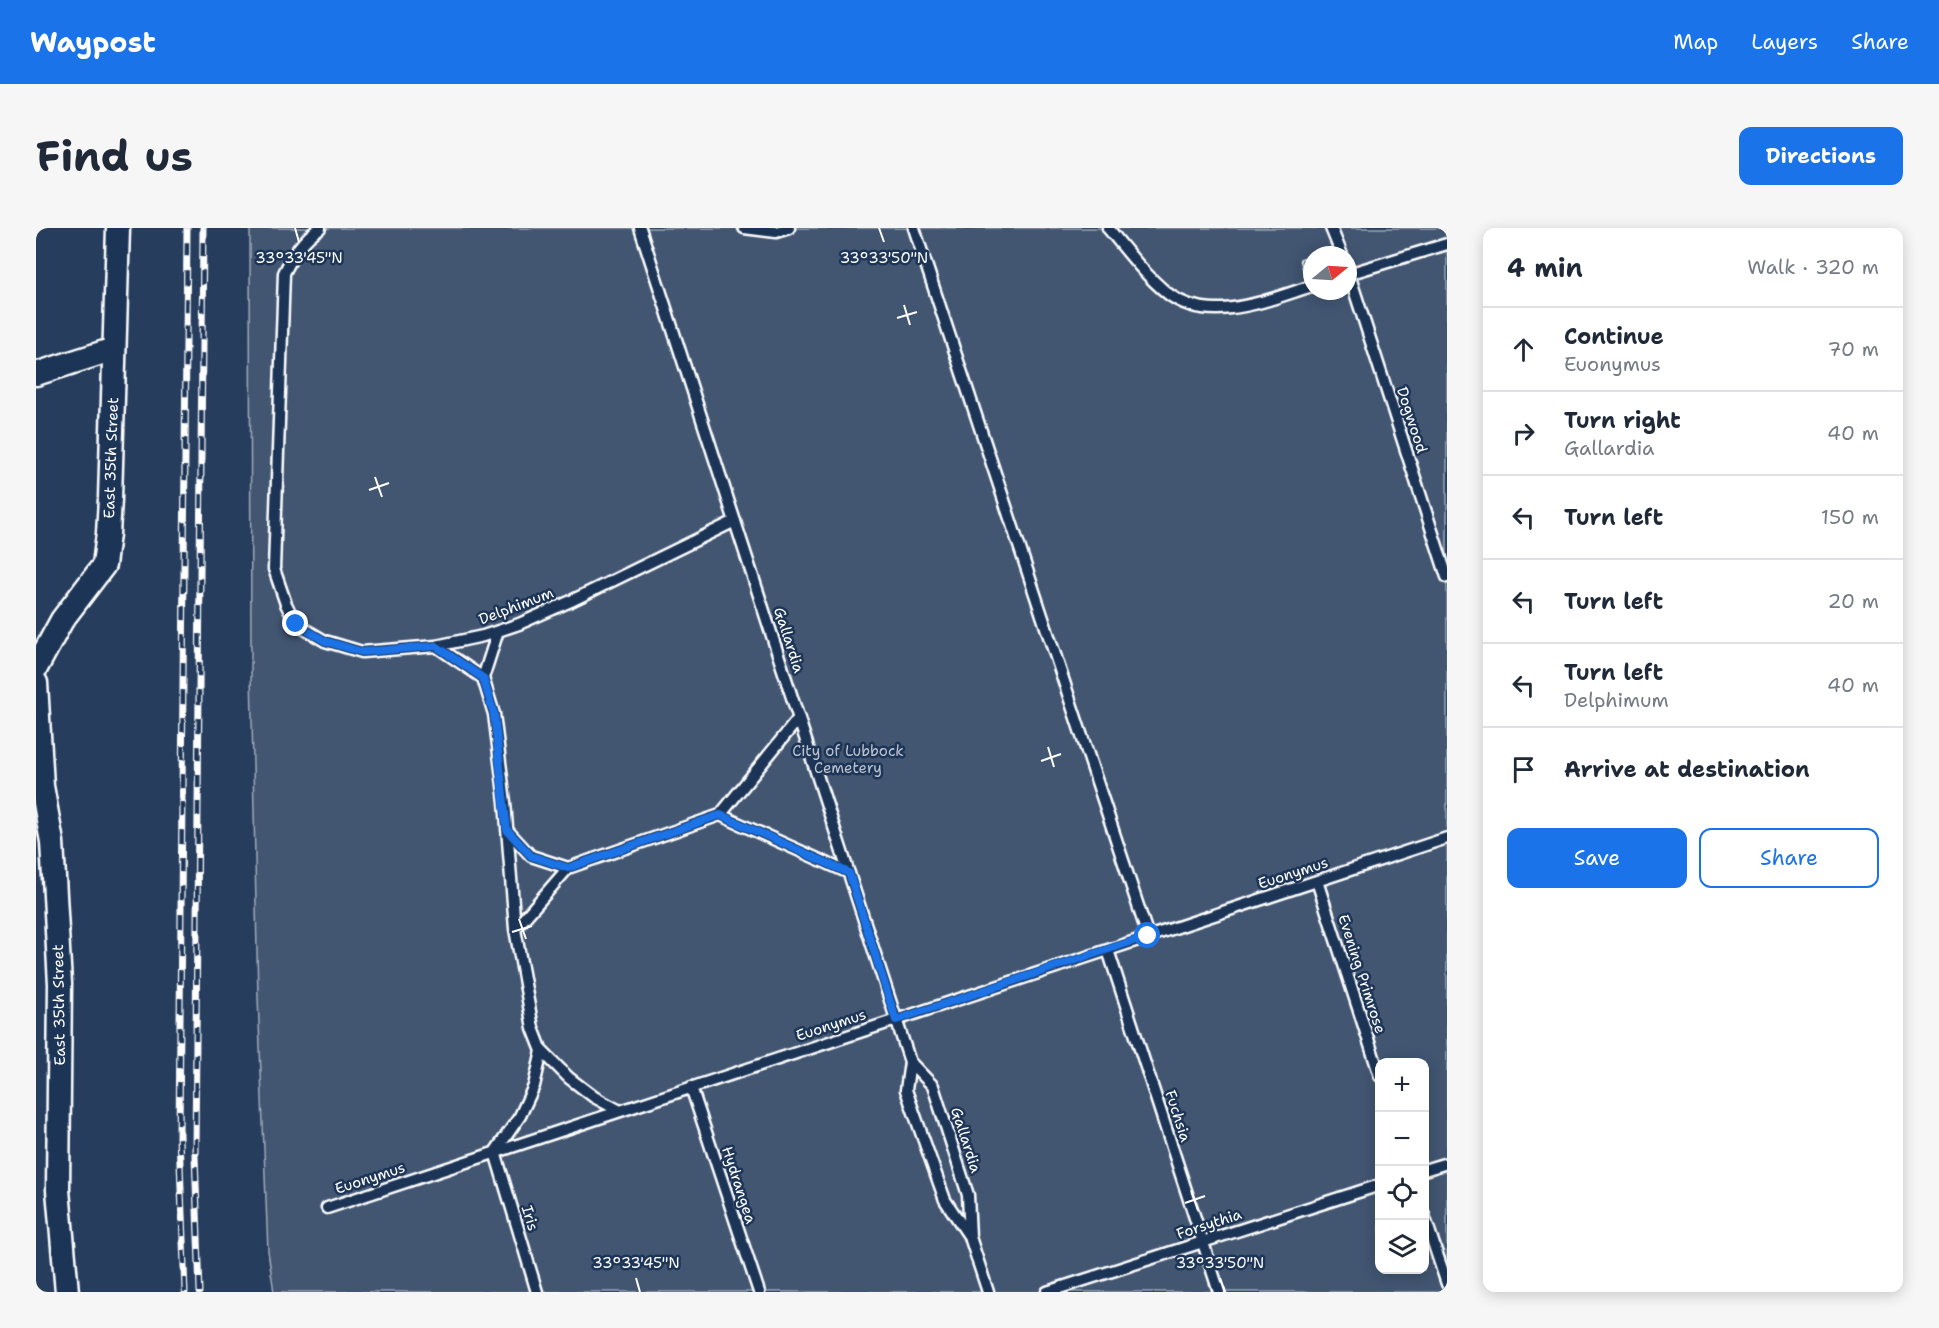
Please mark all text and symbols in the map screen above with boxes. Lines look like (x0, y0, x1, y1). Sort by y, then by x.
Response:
text: Waypost (30, 23, 156, 61)
text: Map (1673, 28, 1718, 56)
text: Layers (1751, 28, 1818, 56)
text: Share (1851, 28, 1909, 56)
button: Directions (1739, 127, 1903, 185)
text: Find us (36, 128, 193, 184)
north arrow (1303, 246, 1357, 300)
text: 33°33'45"N (255, 248, 343, 268)
text: 33°33'50"N (840, 248, 928, 268)
text: 4 min (1507, 250, 1583, 285)
text: Walk · 320 m (1747, 254, 1879, 280)
text: Continue (1564, 322, 1664, 351)
icon: ahead (1507, 333, 1540, 366)
text: 70 m (1827, 336, 1879, 362)
text: Euonymus (1564, 351, 1661, 377)
street label: Dogwood (1392, 384, 1432, 456)
street label: East 35th Street (99, 397, 123, 519)
text: Turn right (1564, 406, 1681, 435)
icon: right (1507, 417, 1540, 450)
text: 40 m (1827, 420, 1879, 446)
text: Gallardia (1564, 435, 1655, 461)
icon: left (1507, 501, 1540, 534)
text: Turn left (1564, 503, 1663, 532)
text: 150 m (1821, 504, 1879, 530)
street label: Delphimum (476, 583, 556, 629)
icon: left (1507, 585, 1540, 618)
text: Turn left (1564, 587, 1663, 616)
text: 20 m (1828, 588, 1879, 614)
street label: Gallardia (769, 605, 809, 676)
route end (282, 610, 308, 636)
text: Turn left (1564, 658, 1663, 687)
icon: left (1507, 669, 1540, 702)
text: 40 m (1827, 672, 1879, 698)
text: Delphimum (1564, 687, 1669, 713)
park label: City of Lubbock Cemetery (792, 741, 904, 778)
icon: arrive (1507, 753, 1540, 786)
text: Arrive at destination (1564, 755, 1810, 784)
button: Save (1507, 828, 1687, 888)
button: Share (1699, 828, 1879, 888)
street label: Euonymus (1255, 852, 1331, 894)
street label: Evening Primrose (1333, 912, 1391, 1036)
route start (1134, 922, 1160, 948)
street label: East 35th Street (48, 944, 70, 1066)
street label: Euonymus (793, 1004, 869, 1046)
map controls (1375, 1058, 1429, 1274)
button: + (1375, 1058, 1429, 1112)
street label: Fuchsia (1160, 1088, 1196, 1145)
street label: Gallardia (946, 1105, 986, 1176)
button: − (1375, 1112, 1429, 1166)
street label: Hydrangea (717, 1144, 761, 1227)
street label: Euonymus (332, 1157, 408, 1199)
button: locate (1375, 1166, 1429, 1220)
street label: Iris (517, 1203, 543, 1233)
street label: Forsythia (1174, 1204, 1245, 1244)
button: layers (1375, 1220, 1429, 1274)
text: 33°33'45"N (592, 1253, 680, 1273)
text: 33°33'50"N (1176, 1253, 1264, 1273)

